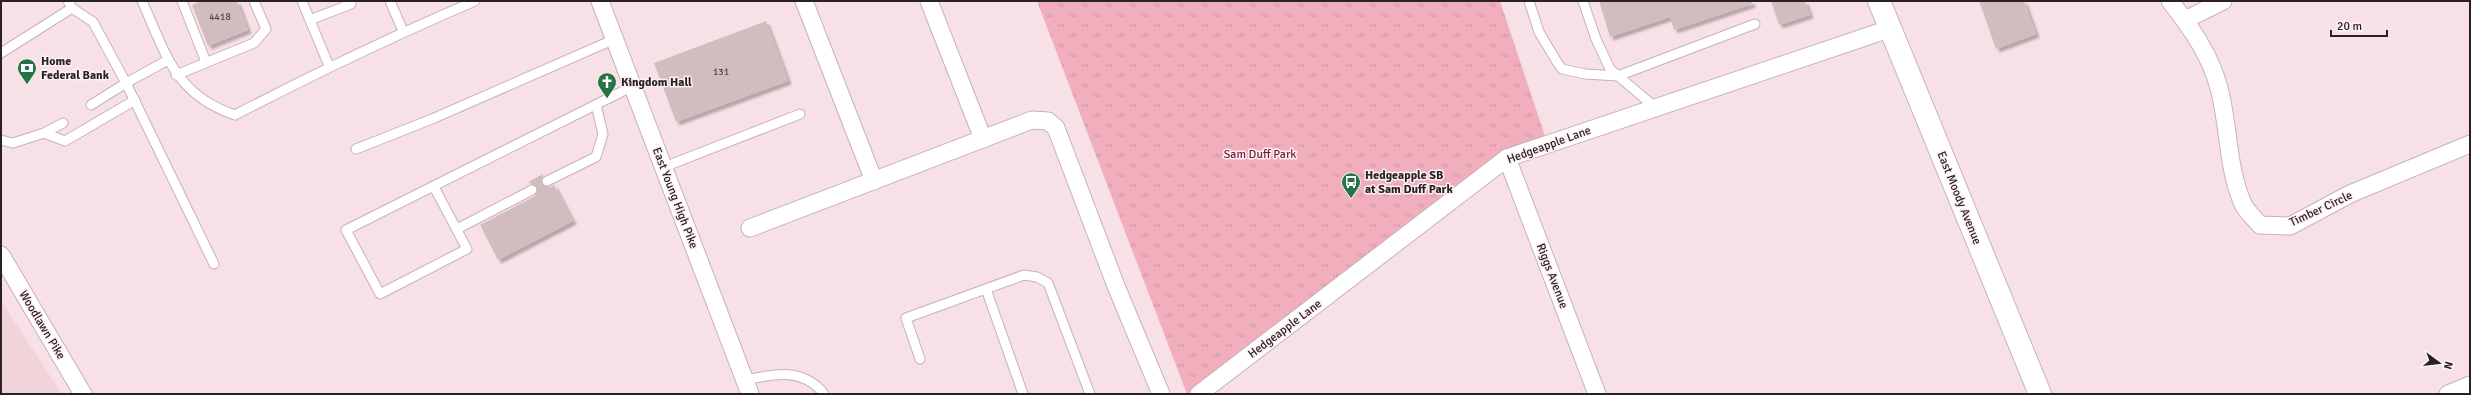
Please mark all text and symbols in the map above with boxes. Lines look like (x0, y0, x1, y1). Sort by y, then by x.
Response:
house number: 4418 (209, 11, 231, 23)
scale bar (2331, 12, 2387, 38)
text: 20 m (2337, 19, 2362, 34)
place label: Home Federal Bank (41, 54, 110, 83)
bank icon: Home Federal Bank (16, 57, 38, 85)
house number: 131 (713, 66, 729, 78)
church icon: Kingdom Hall (596, 71, 618, 99)
place label: Kingdom Hall (621, 75, 692, 90)
street label: Hedgeapple Lane (1505, 123, 1593, 167)
street label: East Young High Pike (649, 145, 701, 251)
park label: Sam Duff Park (1224, 147, 1296, 162)
street label: East Moody Avenue (1933, 149, 1985, 247)
place label: Hedgeapple SB at Sam Duff Park (1365, 168, 1453, 197)
bus stop icon: Hedgeapple SB at Sam Duff Park (1340, 171, 1362, 199)
street label: Timber Circle (2287, 188, 2355, 230)
street label: Riggs Avenue (1533, 241, 1571, 311)
street label: Woodlawn Pike (16, 288, 68, 362)
street label: Hedgeapple Lane (1245, 296, 1325, 362)
north arrow (2419, 343, 2459, 383)
text: N (2441, 360, 2455, 371)

